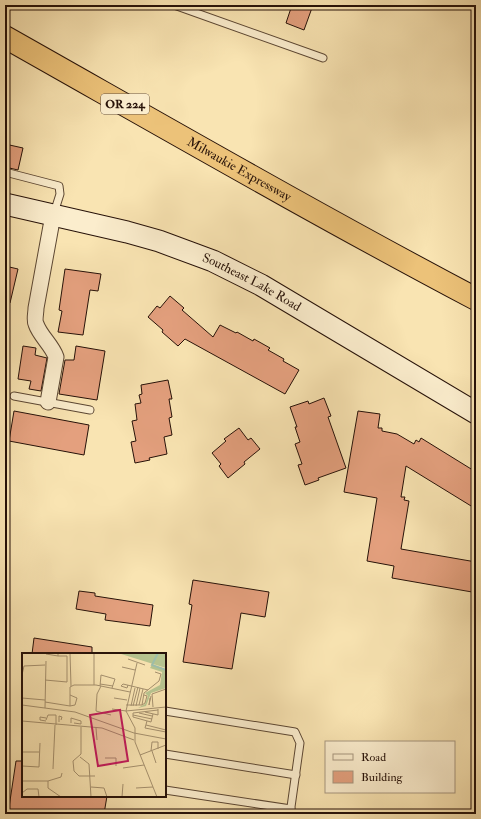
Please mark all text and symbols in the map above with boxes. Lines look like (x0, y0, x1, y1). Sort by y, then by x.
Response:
road number: OR 224 (101, 94, 149, 114)
street label: Milwaukie Expressway (184, 134, 294, 206)
street label: Southeast Lake Road (200, 250, 304, 315)
inset map (22, 653, 166, 797)
legend (325, 741, 455, 793)
text: Road (361, 750, 386, 765)
text: Building (361, 770, 404, 785)

